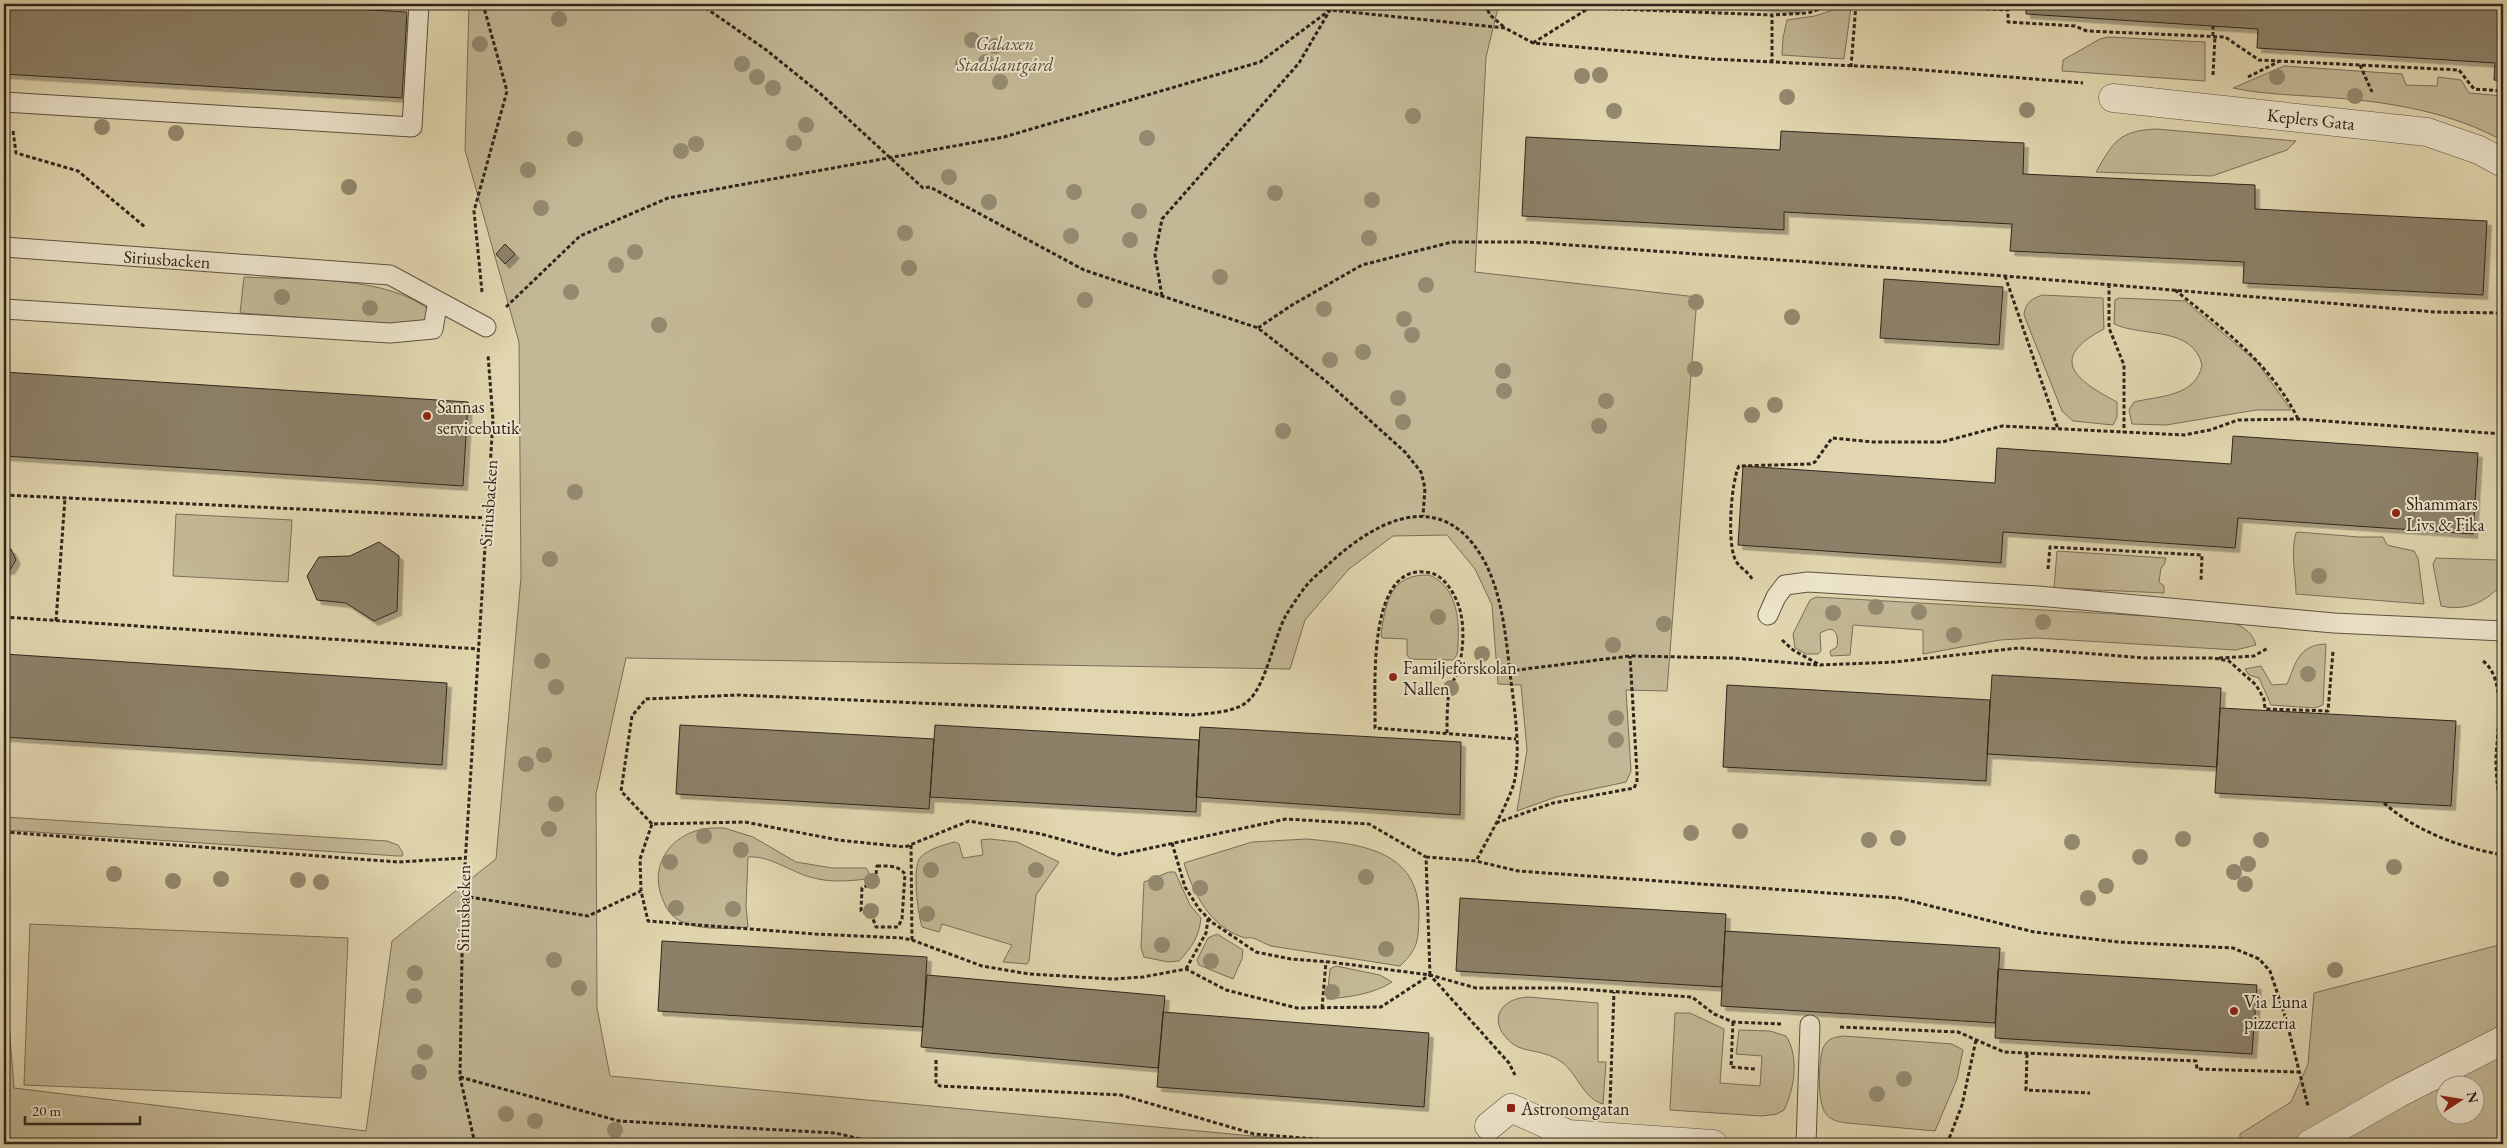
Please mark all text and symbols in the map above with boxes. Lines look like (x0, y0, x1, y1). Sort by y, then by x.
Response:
park label: Galaxen Stadslantgård (956, 32, 1054, 77)
street label: Keplers Gata (2266, 103, 2357, 135)
street label: Siriusbacken (123, 244, 212, 274)
place label: Sannas servicebutik (437, 395, 520, 439)
marker: Sannas servicebutik (421, 410, 433, 422)
street label: Siriusbacken (473, 458, 503, 547)
place label: Shammars Livs & Fika (2406, 492, 2485, 536)
marker: Shammars Livs & Fika (2390, 507, 2402, 519)
place label: Familjeförskolan Nallen (1403, 656, 1517, 700)
marker: Familjeförskolan Nallen (1387, 671, 1399, 683)
street label: Siriusbacken (451, 864, 475, 952)
place label: Via Luna pizzeria (2244, 990, 2308, 1034)
marker: Via Luna pizzeria (2228, 1005, 2240, 1017)
north arrow (2434, 1076, 2484, 1126)
text: N (2463, 1090, 2483, 1105)
scale bar (25, 1093, 140, 1125)
place label: Astronomgatan (1520, 1097, 1630, 1120)
text: 20 m (32, 1101, 61, 1120)
marker: Astronomgatan (1505, 1102, 1517, 1114)

